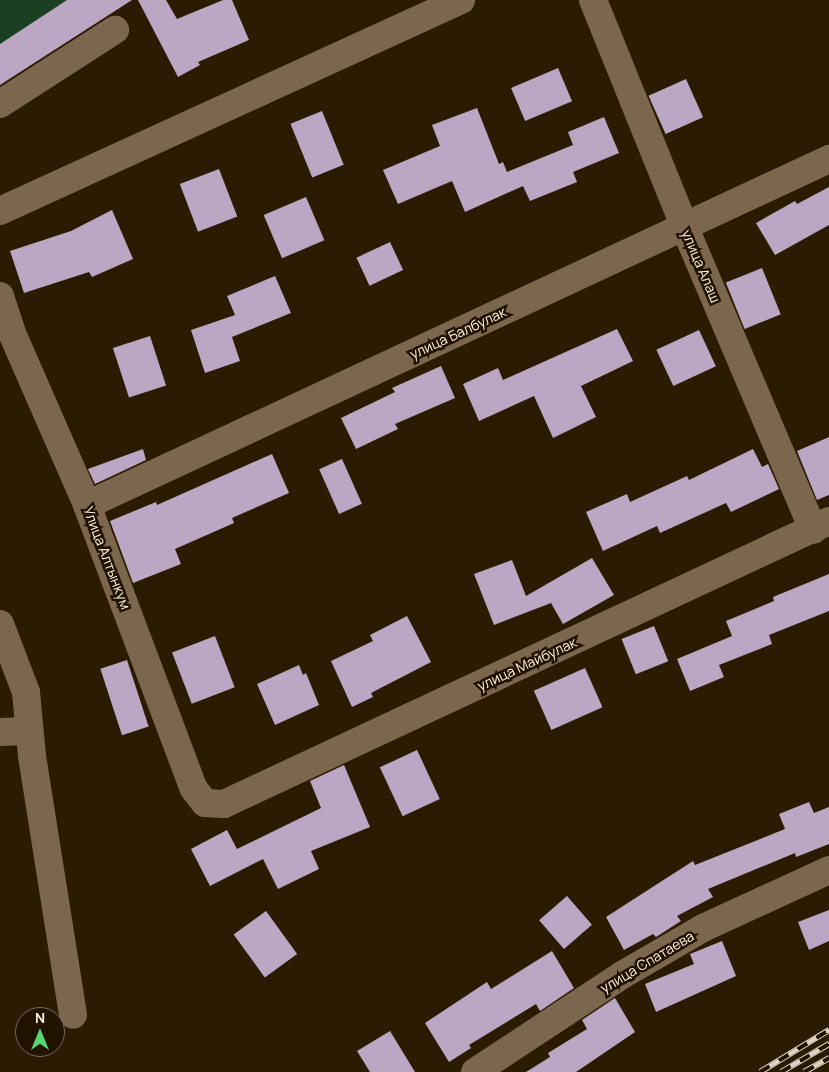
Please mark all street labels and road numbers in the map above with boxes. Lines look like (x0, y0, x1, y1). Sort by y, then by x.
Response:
street label: улица Алаш (678, 227, 724, 305)
street label: улица Балбулак (407, 303, 509, 363)
street label: Улица Алтынкум (80, 504, 134, 612)
street label: улица Майбулак (475, 634, 579, 694)
street label: улица Спатаева (597, 927, 697, 997)

